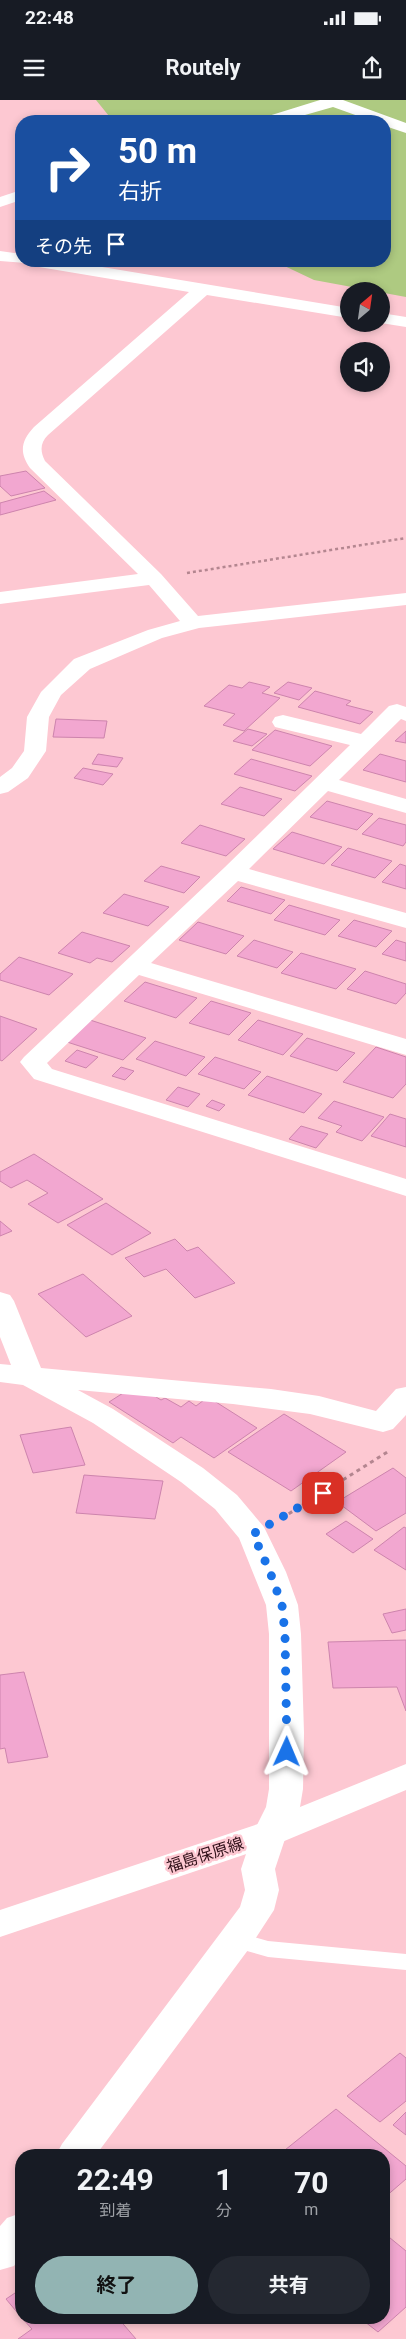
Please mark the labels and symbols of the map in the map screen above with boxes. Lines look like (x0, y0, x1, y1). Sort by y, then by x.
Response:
north arrow (340, 282, 390, 332)
pin (302, 1472, 344, 1514)
position arrow (260, 1725, 312, 1777)
street label: 福島保原線 (164, 1834, 246, 1876)

